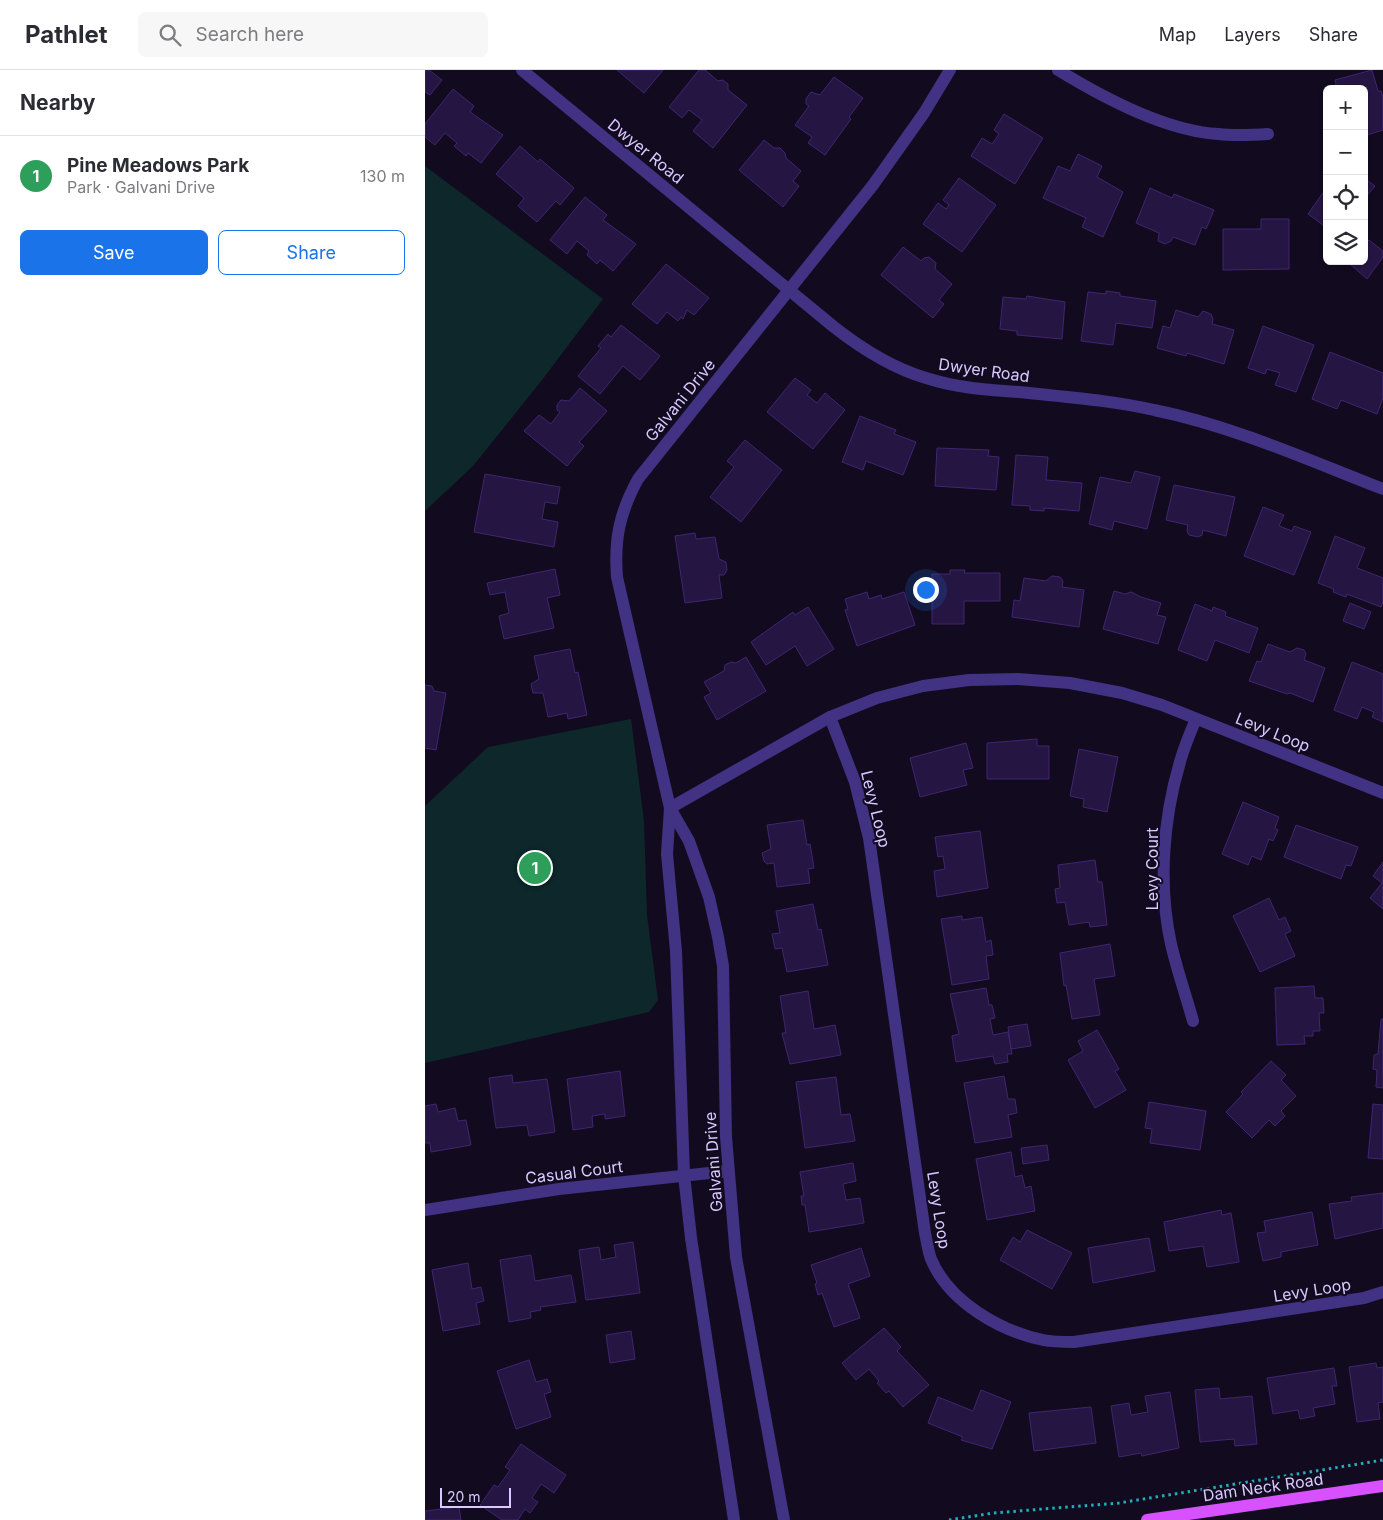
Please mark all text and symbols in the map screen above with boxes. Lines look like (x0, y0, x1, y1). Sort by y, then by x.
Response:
search box (138, 12, 488, 57)
text: Pathlet (25, 20, 108, 49)
icon: search (156, 21, 184, 49)
text: Search here (196, 23, 304, 46)
text: Map (1159, 24, 1196, 45)
text: Layers (1224, 24, 1281, 45)
text: Share (1309, 24, 1358, 45)
map controls (1323, 85, 1368, 265)
button: + (1323, 85, 1368, 130)
text: Nearby (20, 90, 95, 115)
street label: Dwyer Road (604, 114, 688, 188)
button: − (1323, 130, 1368, 175)
text: Pine Meadows Park (67, 154, 249, 177)
text: 1 (33, 166, 39, 186)
text: 130 m (360, 166, 405, 186)
button: locate (1323, 175, 1368, 220)
text: Park · Galvani Drive (67, 177, 215, 197)
button: layers (1323, 220, 1368, 265)
button: Save (20, 230, 208, 275)
button: Share (218, 230, 405, 275)
street label: Dwyer Road (937, 354, 1031, 386)
street label: Galvani Drive (641, 355, 719, 445)
your location (913, 577, 939, 603)
street label: Levy Loop (1233, 708, 1313, 756)
street label: Levy Loop (857, 768, 895, 850)
street label: Levy Court (1142, 828, 1162, 910)
pin: 1 (519, 849, 551, 887)
street label: Galvani Drive (700, 1111, 726, 1213)
street label: Casual Court (524, 1156, 624, 1188)
street label: Levy Loop (923, 1170, 955, 1250)
street label: Levy Loop (1272, 1274, 1352, 1306)
street label: Dam Neck Road (1201, 1469, 1325, 1505)
scale bar (440, 1485, 511, 1508)
text: 20 m (447, 1488, 481, 1505)

